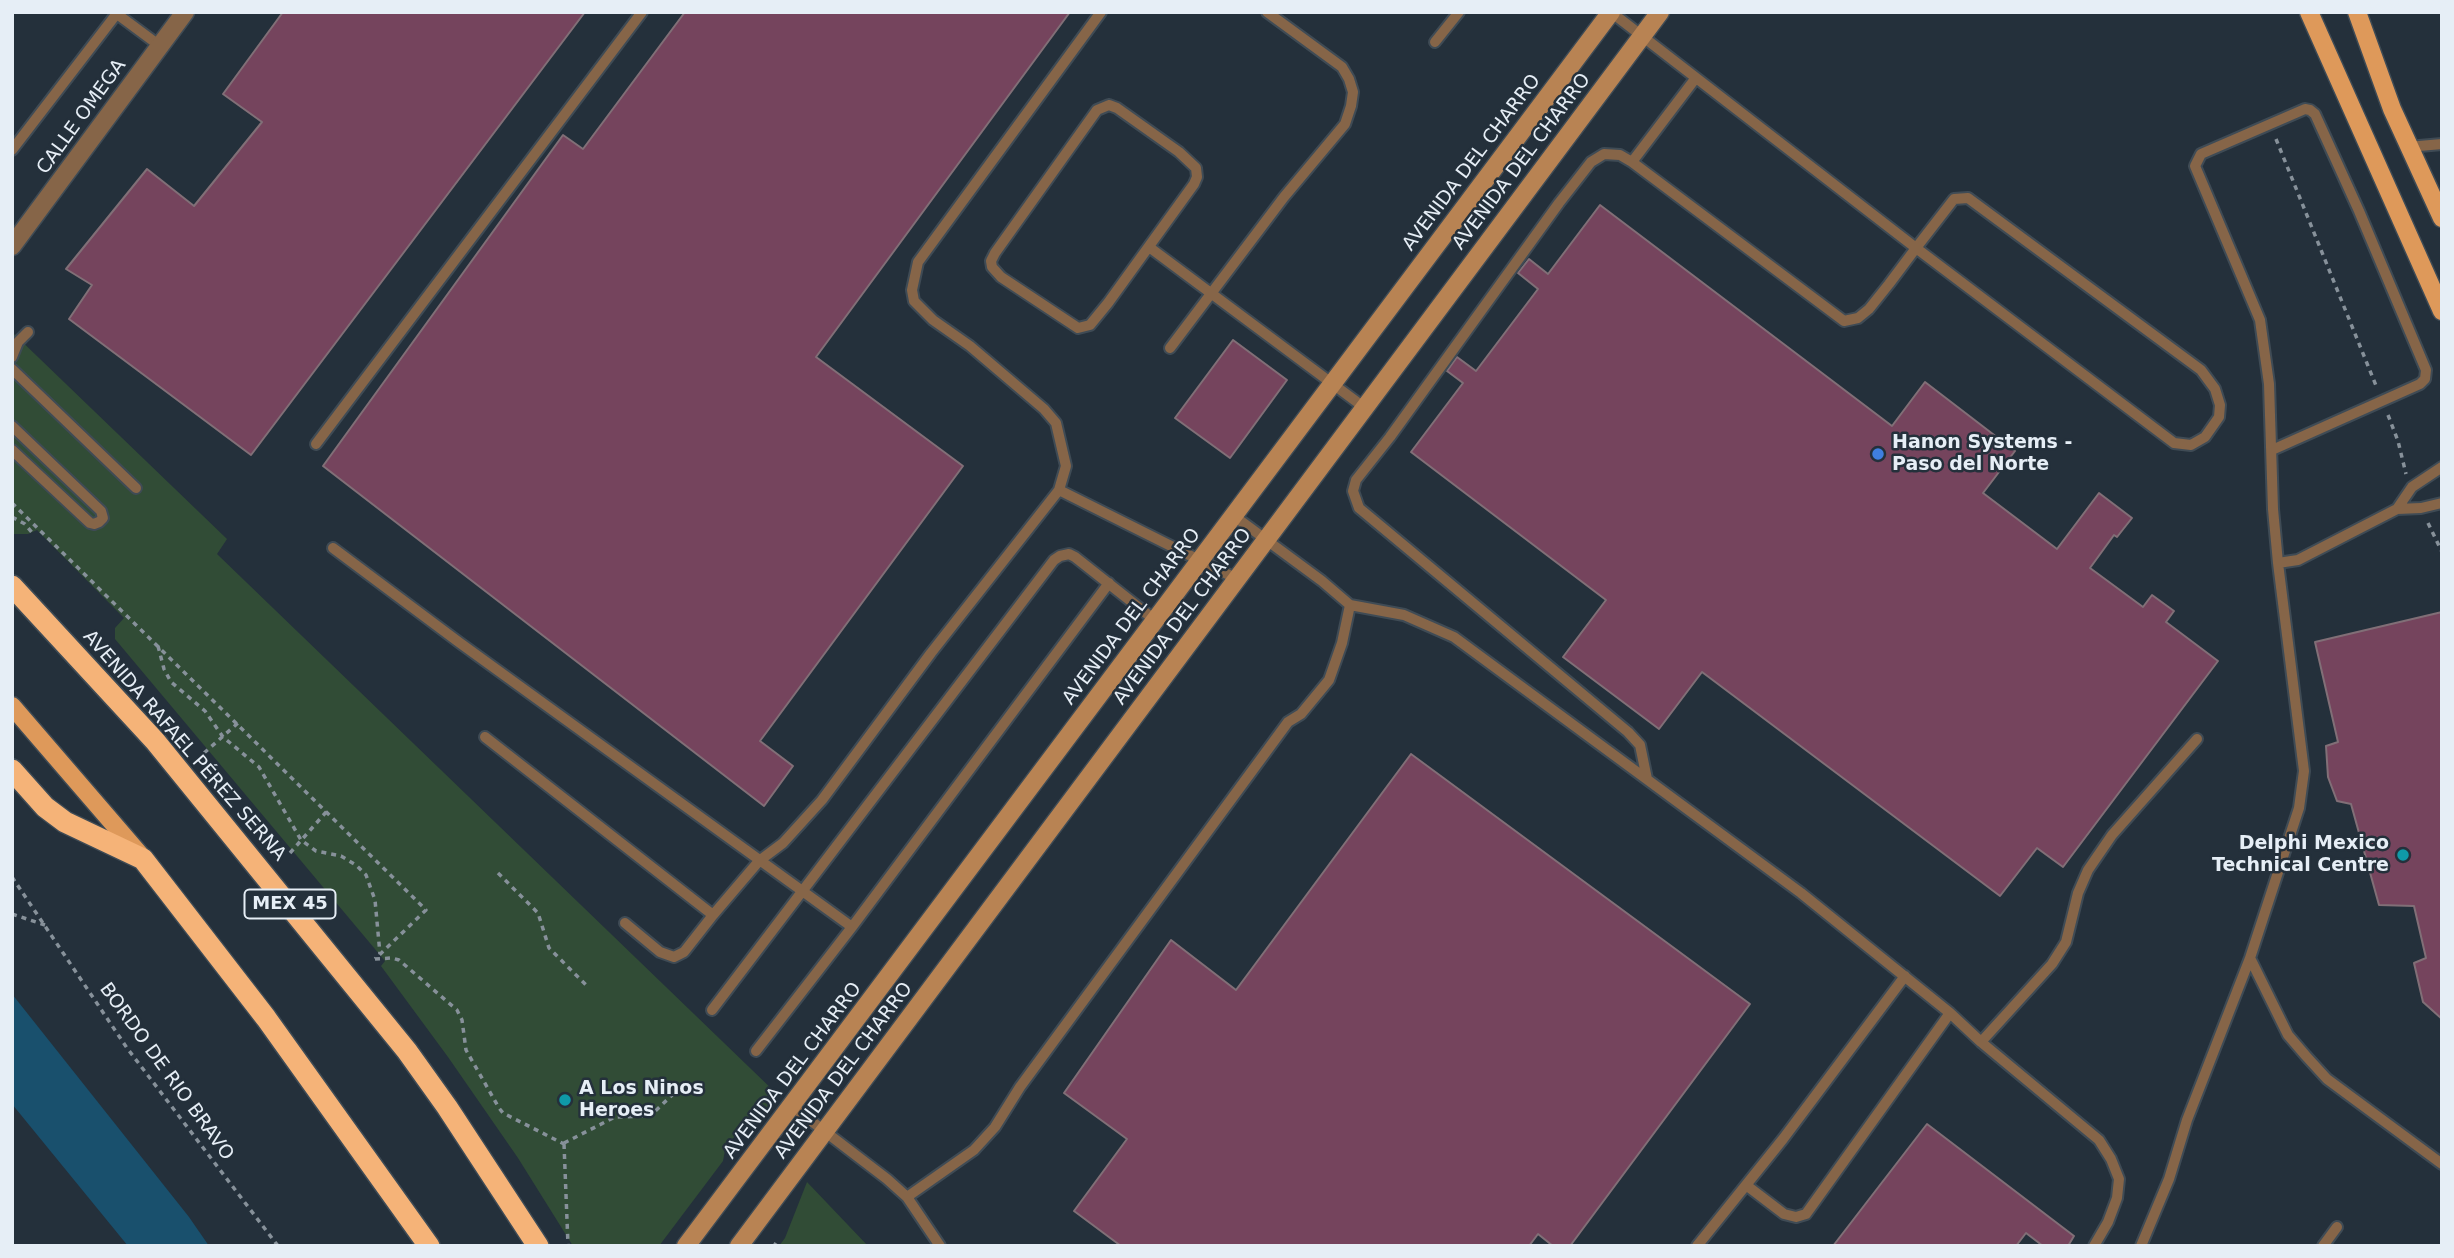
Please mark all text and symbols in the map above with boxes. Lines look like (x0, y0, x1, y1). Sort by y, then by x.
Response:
street label: CALLE OMEGA (33, 55, 131, 179)
street label: AVENIDA DEL CHARRO (1448, 69, 1596, 255)
street label: AVENIDA DEL CHARRO (1398, 70, 1546, 256)
place label: Hanon Systems - Paso del Norte (1892, 432, 2072, 476)
marker: Hanon Systems - Paso del Norte (1870, 446, 1886, 462)
street label: AVENIDA DEL CHARRO (1058, 524, 1206, 710)
street label: AVENIDA DEL CHARRO (1109, 524, 1257, 710)
street label: AVENIDA RAFAEL PÉREZ SERNA (78, 626, 290, 866)
place label: Delphi Mexico Technical Centre (2212, 833, 2389, 877)
marker: Delphi Mexico Technical Centre (2395, 847, 2411, 863)
road number: MEX 45 (244, 890, 336, 918)
street label: AVENIDA DEL CHARRO (719, 978, 867, 1164)
street label: AVENIDA DEL CHARRO (770, 978, 918, 1164)
street label: BORDO DE RIO BRAVO (94, 979, 238, 1165)
place label: A Los Ninos Heroes (579, 1078, 704, 1122)
marker: A Los Ninos Heroes (557, 1092, 573, 1108)

